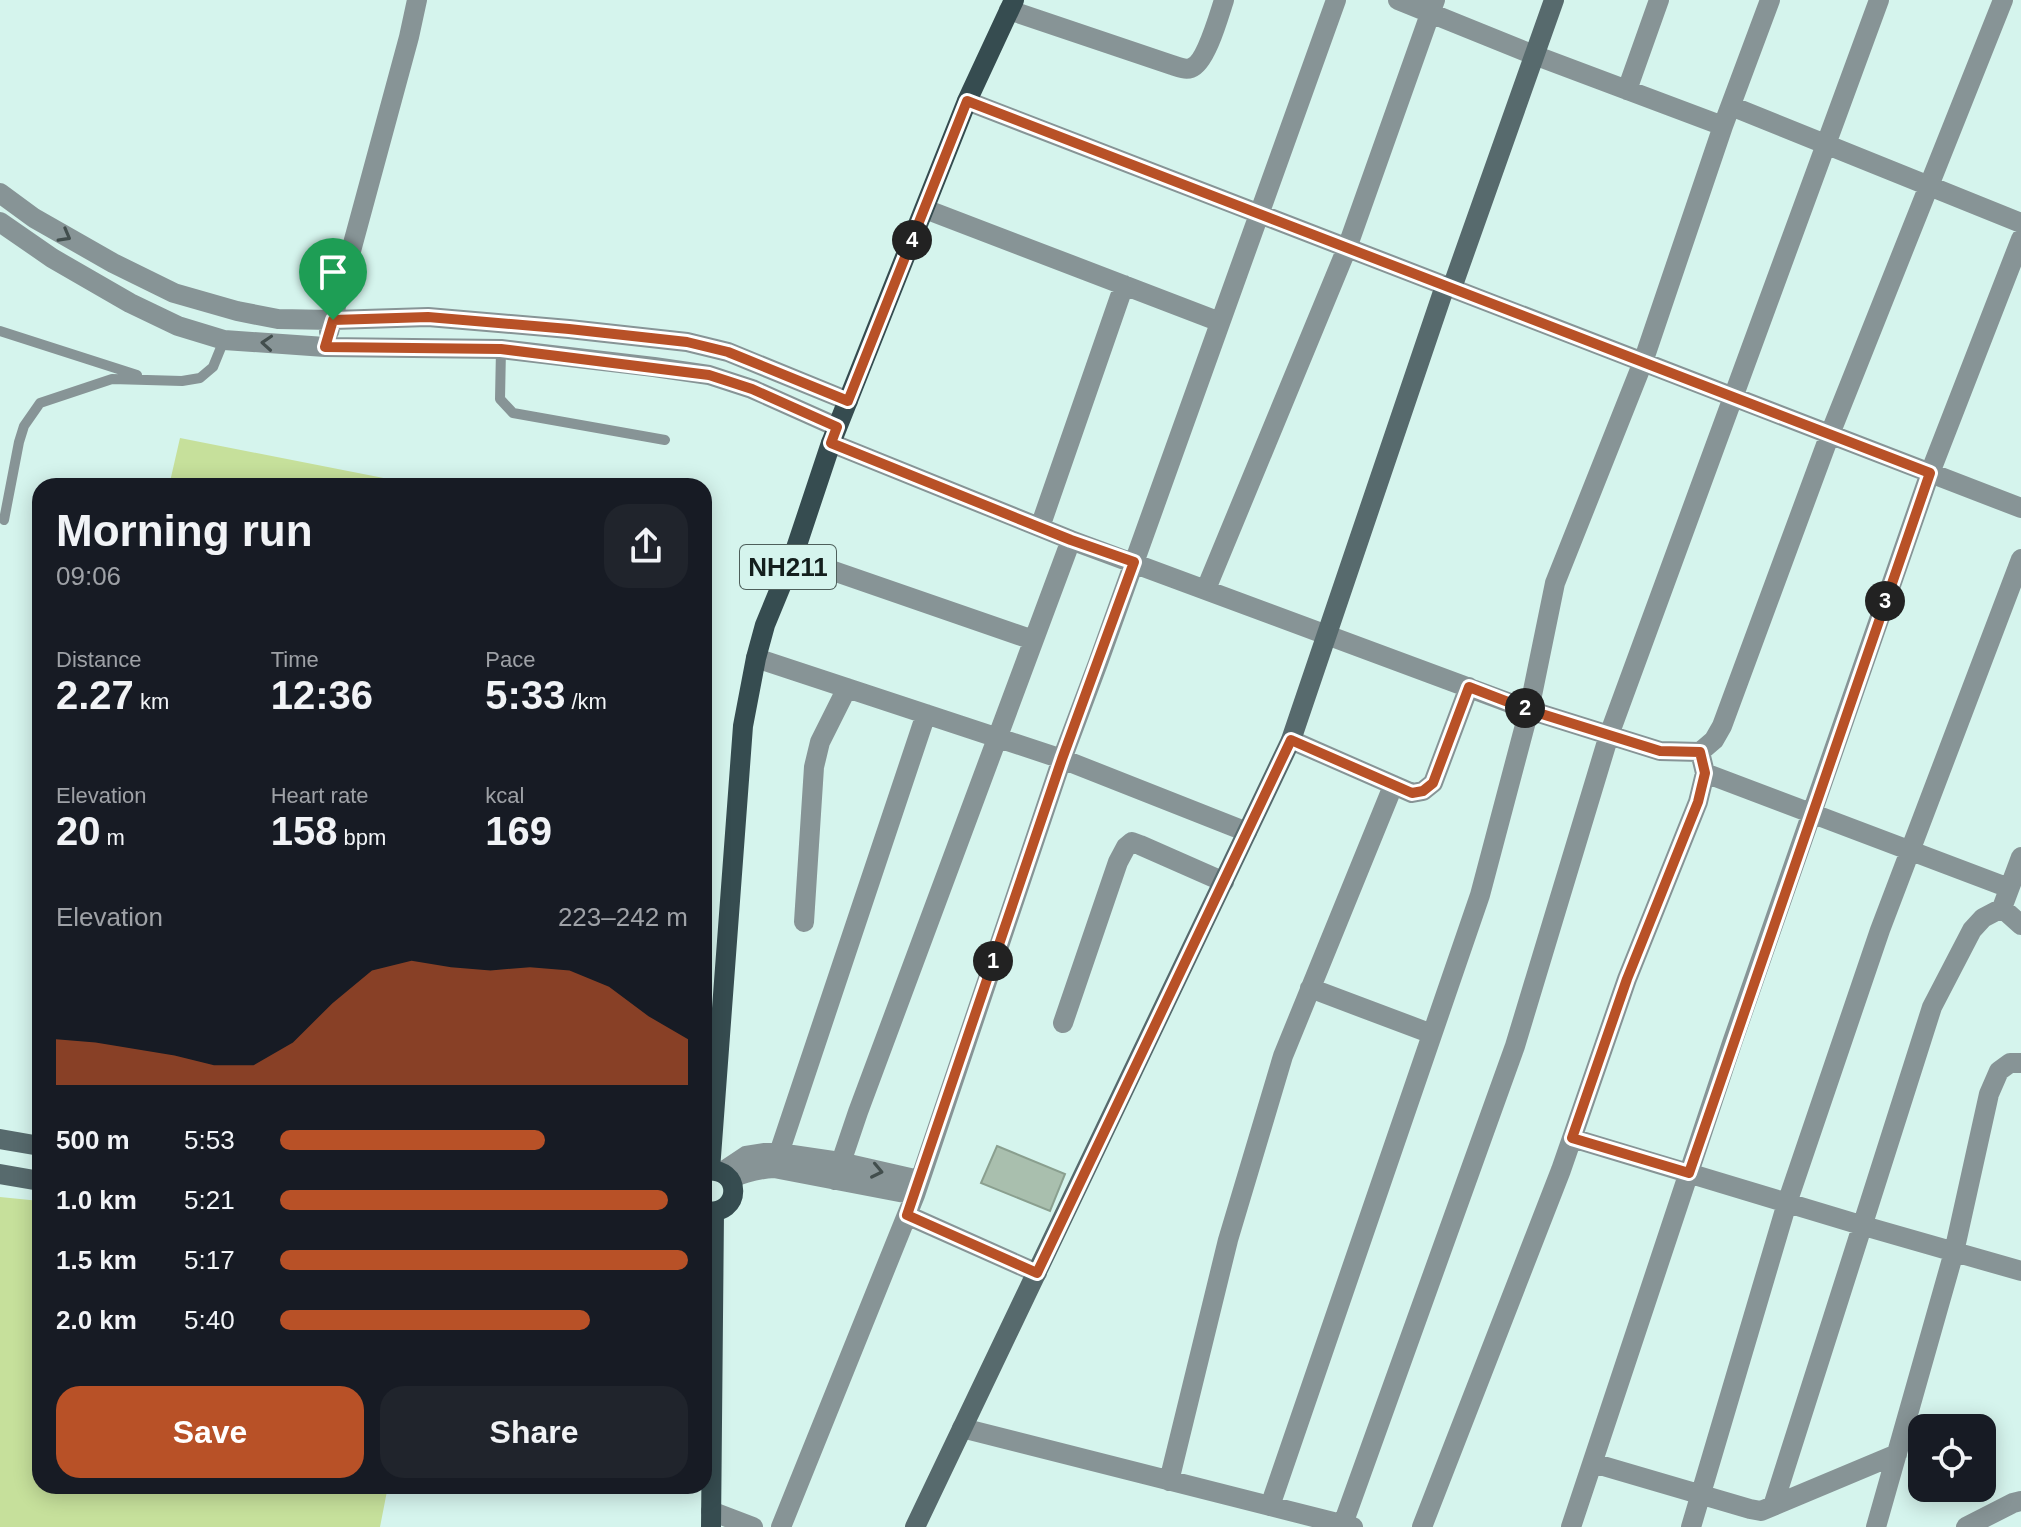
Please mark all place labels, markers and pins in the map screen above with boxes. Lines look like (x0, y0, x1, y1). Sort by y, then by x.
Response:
pin: 4 (892, 220, 932, 260)
pin (299, 238, 367, 320)
pin: 3 (1865, 581, 1905, 621)
pin: 2 (1505, 688, 1545, 728)
pin: 1 (973, 941, 1013, 981)

